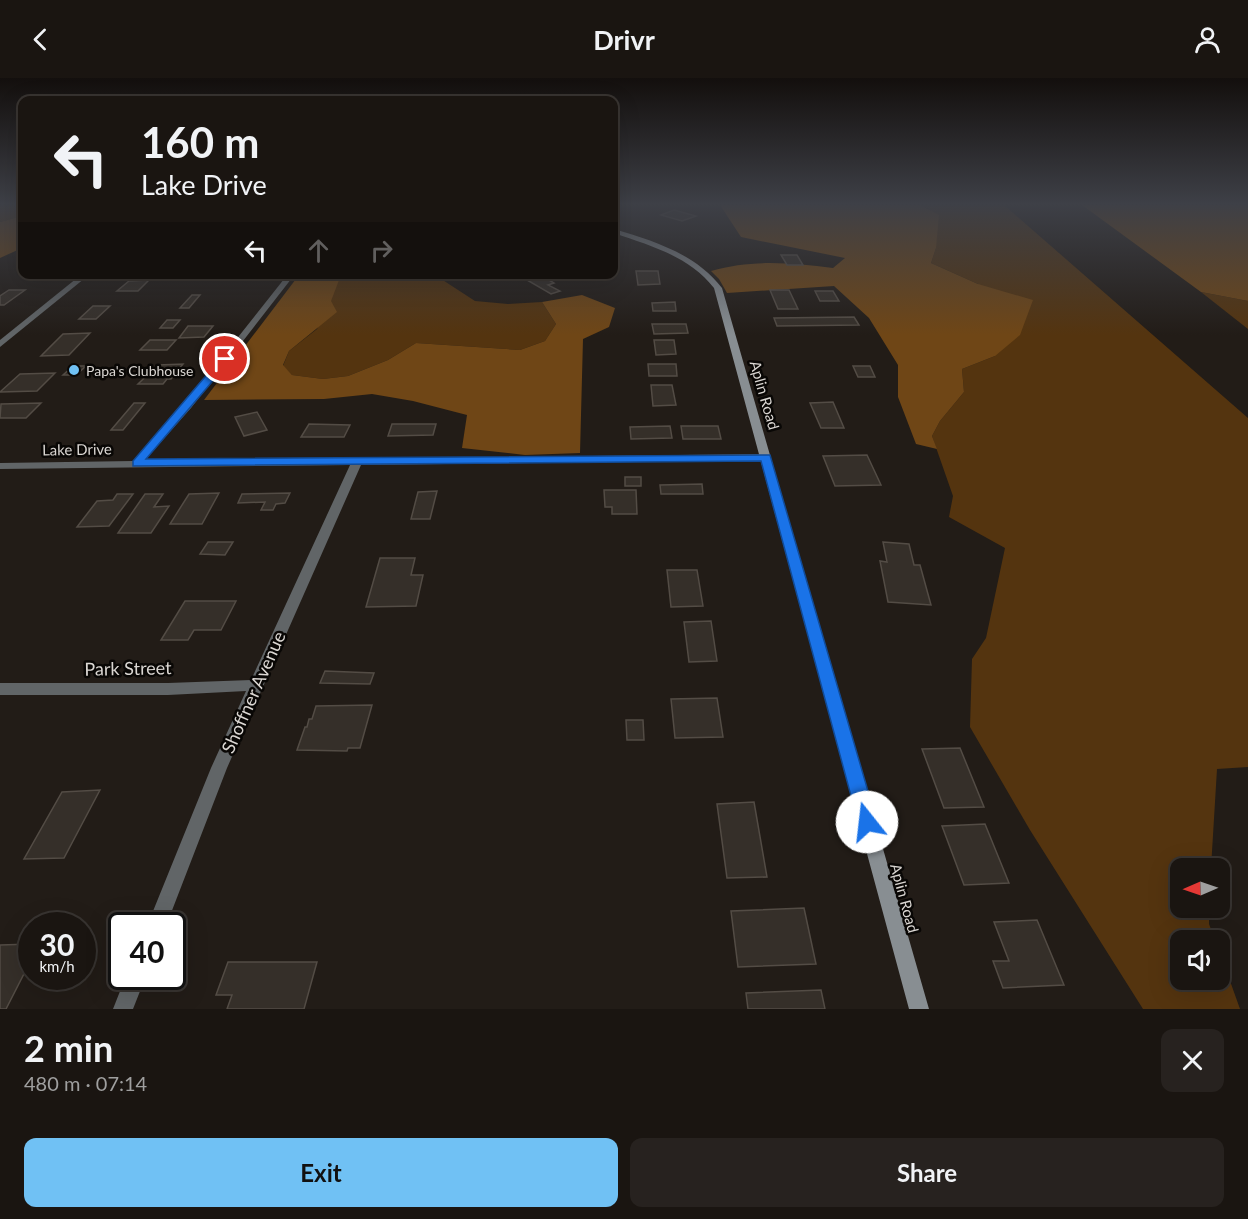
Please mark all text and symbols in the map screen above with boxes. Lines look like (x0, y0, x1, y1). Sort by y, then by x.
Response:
icon: back (24, 23, 57, 56)
text: Drivr (593, 23, 655, 56)
icon: person (1191, 23, 1224, 56)
text: 160 m (141, 117, 259, 167)
icon: left (42, 120, 120, 198)
text: Lake Drive (141, 168, 267, 201)
icon: left (239, 234, 272, 267)
icon: ahead (302, 234, 335, 267)
icon: right (365, 234, 398, 267)
pin (199, 333, 250, 384)
icon: arrive (208, 342, 241, 375)
street label: Aplin Road (747, 358, 783, 432)
place label: Papa's Clubhouse (86, 362, 194, 379)
marker: Papa's Clubhouse (67, 363, 81, 377)
street label: Lake Drive (42, 439, 112, 459)
street label: Shoffner Avenue (216, 628, 290, 756)
street label: Park Street (84, 656, 172, 680)
position arrow (835, 790, 899, 854)
north arrow (1170, 858, 1230, 918)
map controls (1170, 858, 1230, 990)
street label: Aplin Road (887, 861, 923, 935)
speed limit sign: 40 (108, 912, 186, 990)
text: 30 (40, 926, 74, 962)
button: sound (1170, 930, 1230, 990)
text: km/h (39, 957, 75, 975)
text: 2 min (24, 1026, 113, 1070)
button: close (1161, 1029, 1224, 1092)
text: 480 m · 07:14 (24, 1071, 147, 1095)
button: Exit (24, 1138, 618, 1207)
button: Share (630, 1138, 1224, 1207)

